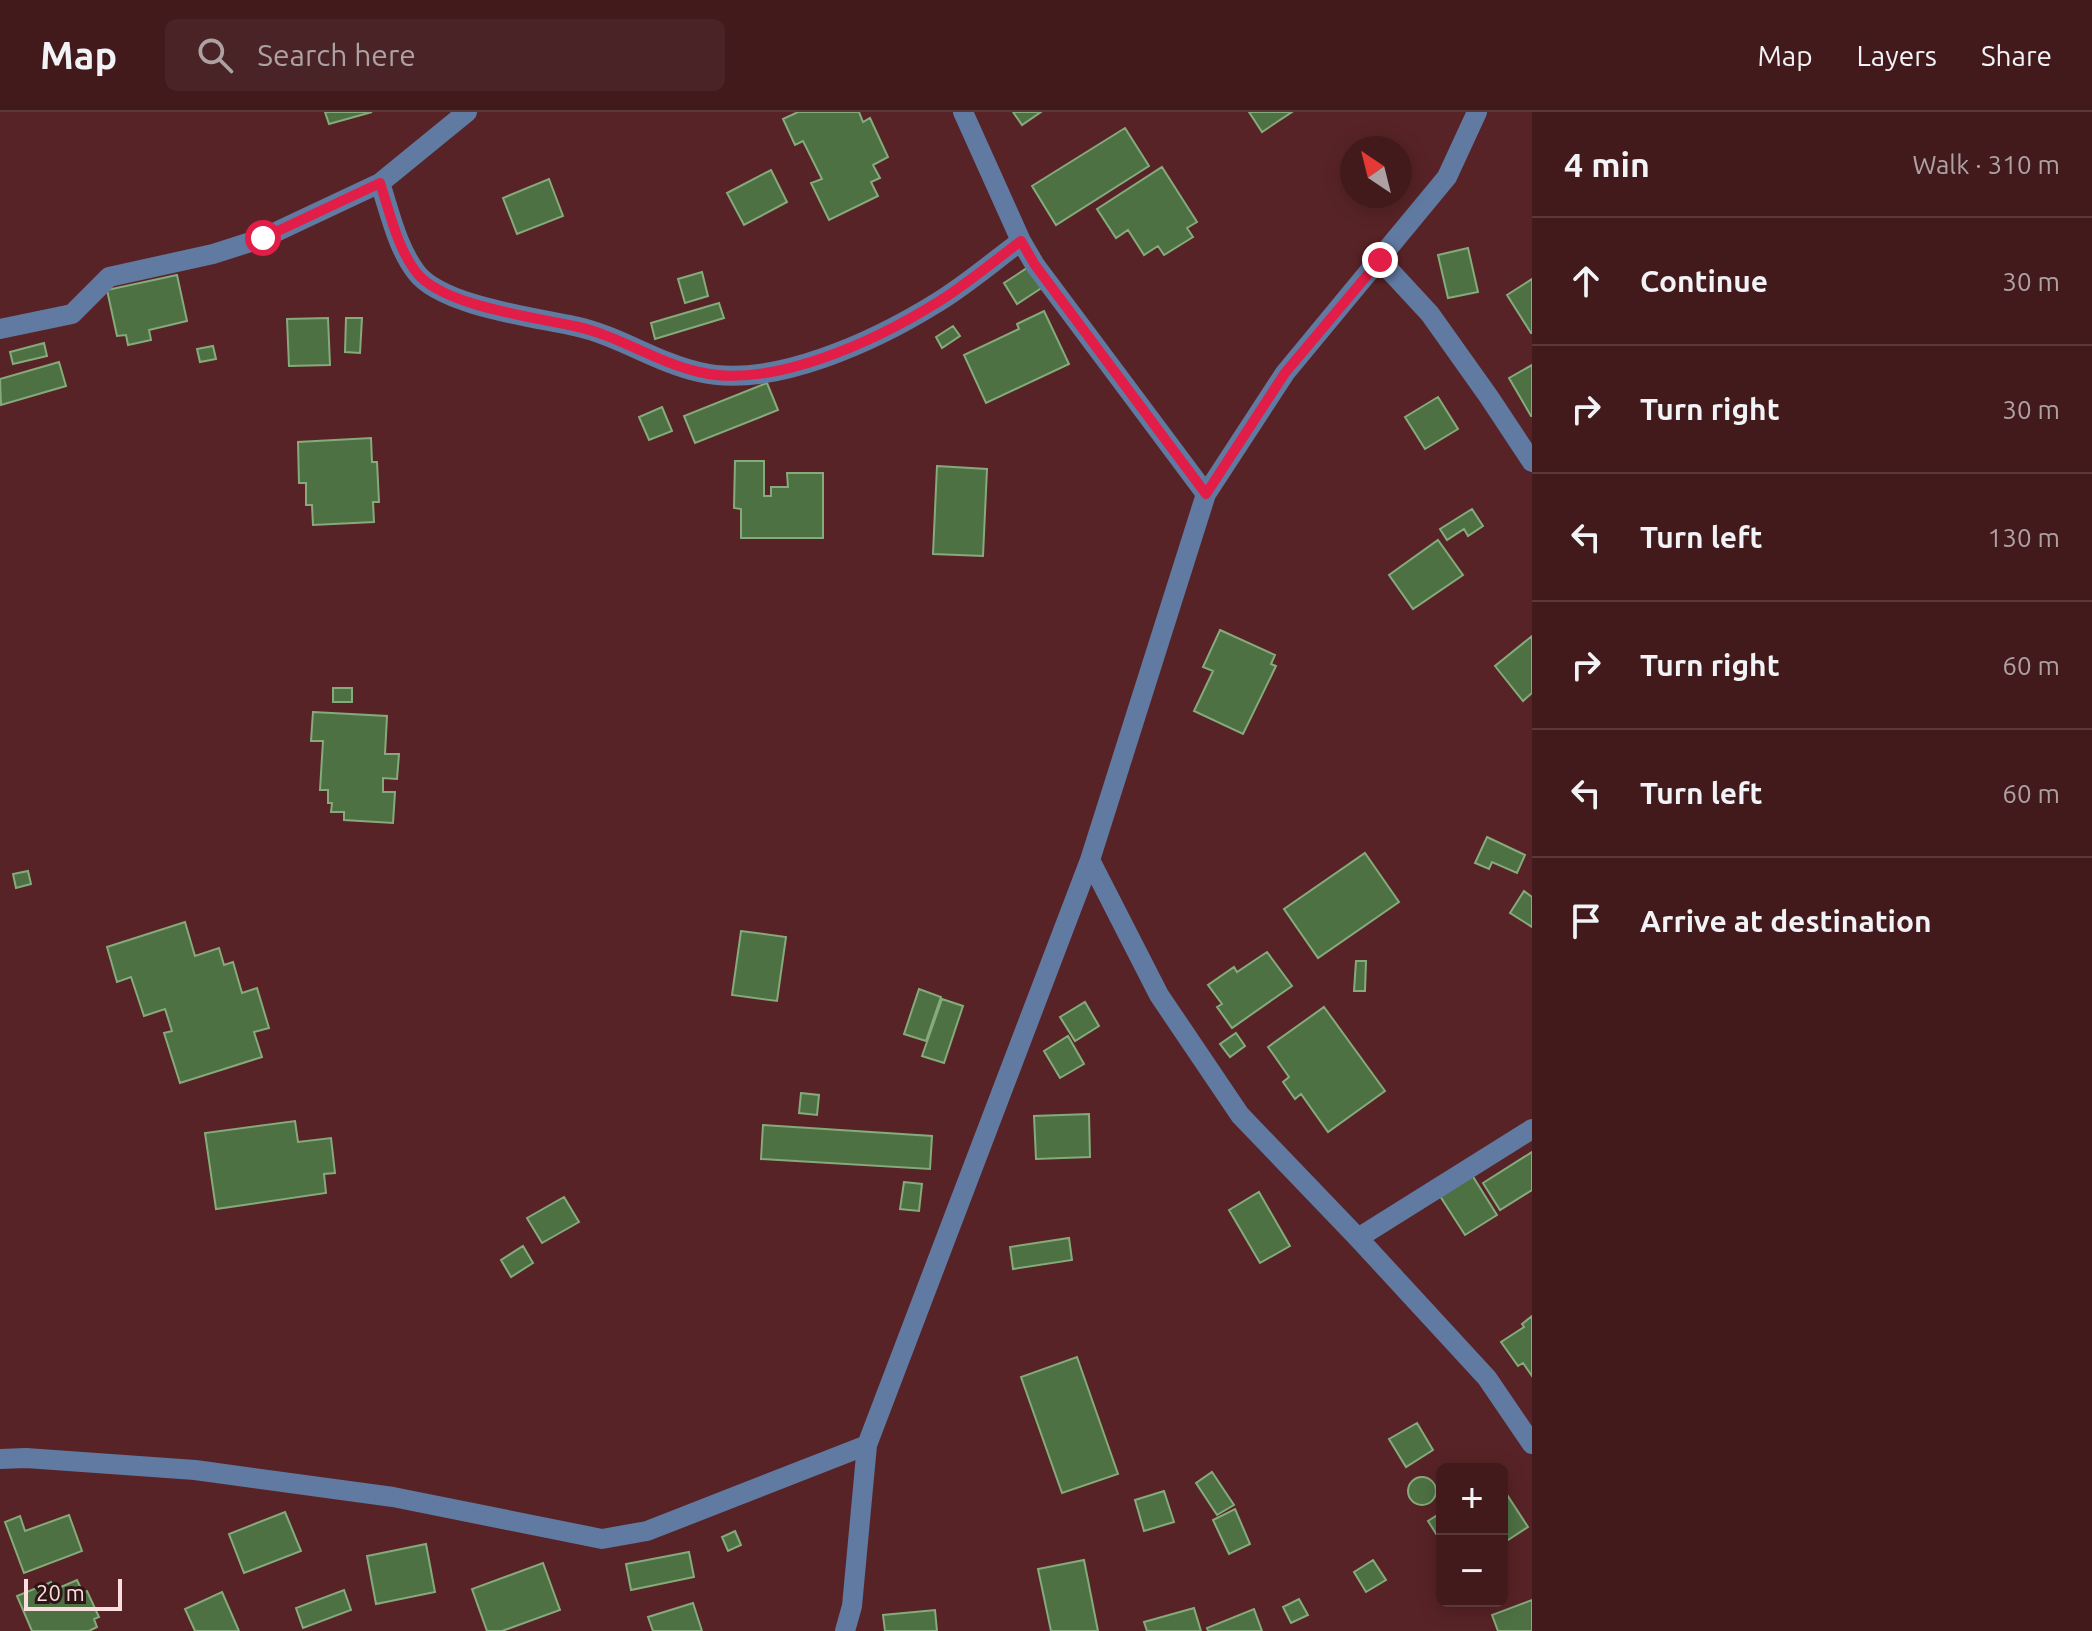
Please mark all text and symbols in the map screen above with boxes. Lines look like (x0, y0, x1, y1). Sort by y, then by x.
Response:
search box (165, 19, 725, 91)
icon: search (193, 33, 237, 77)
text: Map (40, 34, 117, 76)
text: Search here (257, 38, 416, 72)
text: Map (1757, 40, 1813, 71)
text: Layers (1857, 40, 1937, 71)
text: Share (1981, 40, 2052, 71)
north arrow (1340, 136, 1412, 208)
text: 4 min (1564, 145, 1650, 183)
text: Walk · 310 m (1912, 150, 2060, 179)
route start (245, 220, 281, 256)
route end (1362, 242, 1398, 278)
icon: ahead (1564, 259, 1608, 303)
text: Continue (1640, 264, 1768, 298)
text: 30 m (2002, 267, 2060, 296)
icon: right (1564, 387, 1608, 431)
text: Turn right (1640, 392, 1780, 426)
text: 30 m (2002, 395, 2060, 424)
icon: left (1564, 515, 1608, 559)
text: Turn left (1640, 520, 1762, 554)
text: 130 m (1988, 523, 2060, 552)
icon: right (1564, 643, 1608, 687)
text: Turn right (1640, 648, 1780, 682)
text: 60 m (2002, 651, 2060, 680)
icon: left (1564, 771, 1608, 815)
text: Turn left (1640, 776, 1762, 810)
text: 60 m (2002, 779, 2060, 808)
icon: arrive (1564, 899, 1608, 943)
text: Arrive at destination (1640, 904, 1932, 938)
map controls (1436, 1463, 1508, 1607)
button: + (1436, 1463, 1508, 1535)
button: − (1436, 1535, 1508, 1607)
scale bar (24, 1575, 122, 1611)
text: 20 m (36, 1580, 85, 1605)

